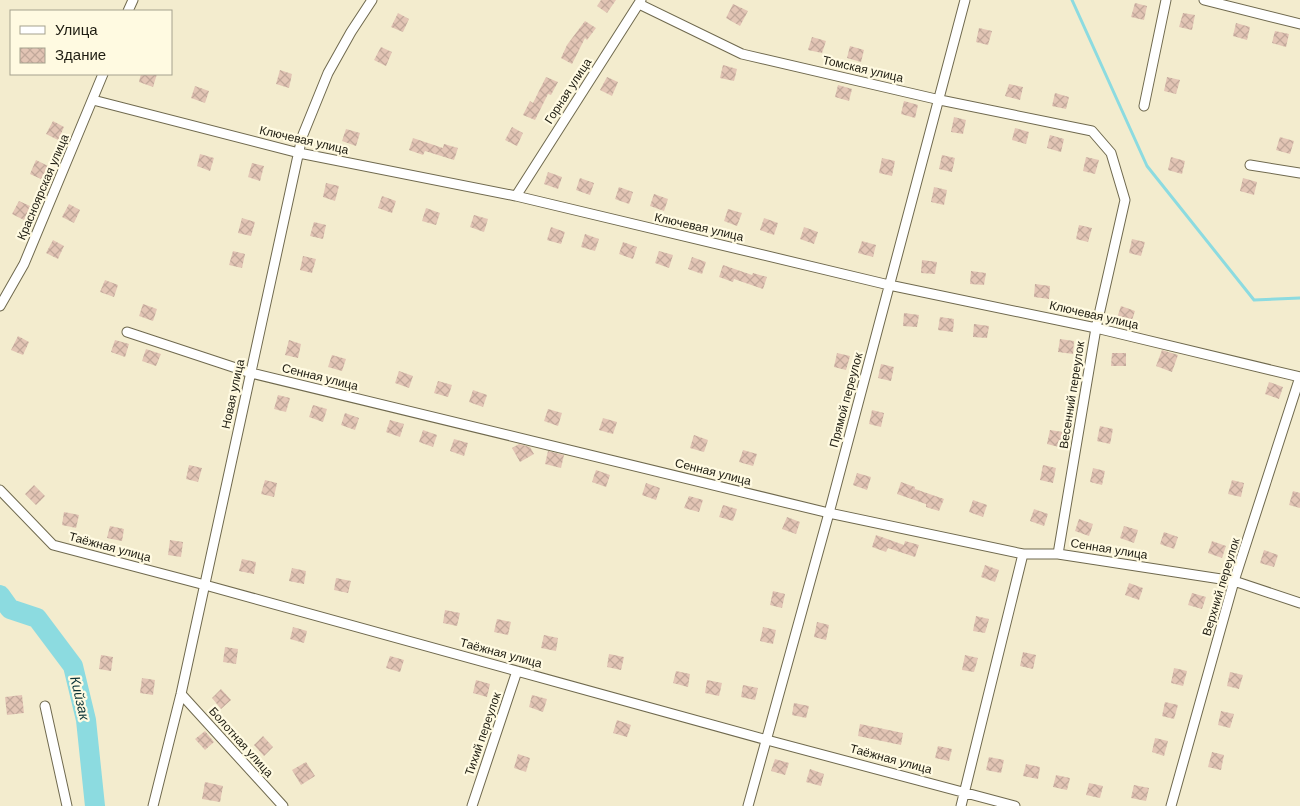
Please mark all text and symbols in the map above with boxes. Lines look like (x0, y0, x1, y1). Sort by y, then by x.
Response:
legend (10, 10, 172, 75)
text: Улица (55, 20, 98, 40)
text: Здание (55, 45, 106, 65)
street label: Томская улица (821, 52, 905, 86)
street label: Горная улица (541, 55, 595, 127)
street label: Ключевая улица (258, 122, 351, 158)
street label: Красноярская улица (13, 131, 73, 242)
street label: Ключевая улица (653, 209, 746, 245)
street label: Ключевая улица (1048, 297, 1141, 333)
street label: Весенний переулок (1056, 339, 1088, 450)
street label: Прямой переулок (826, 350, 867, 449)
street label: Новая улица (218, 357, 248, 430)
street label: Сенная улица (280, 360, 360, 394)
street label: Сенная улица (673, 455, 753, 489)
street label: Таёжная улица (67, 528, 153, 566)
street label: Сенная улица (1069, 535, 1149, 563)
street label: Верхний переулок (1198, 535, 1244, 638)
street label: Таёжная улица (458, 634, 544, 672)
water label: Кийзак (66, 674, 94, 723)
street label: Тихий переулок (461, 689, 505, 778)
street label: Болотная улица (205, 703, 277, 781)
street label: Таёжная улица (848, 740, 934, 778)

